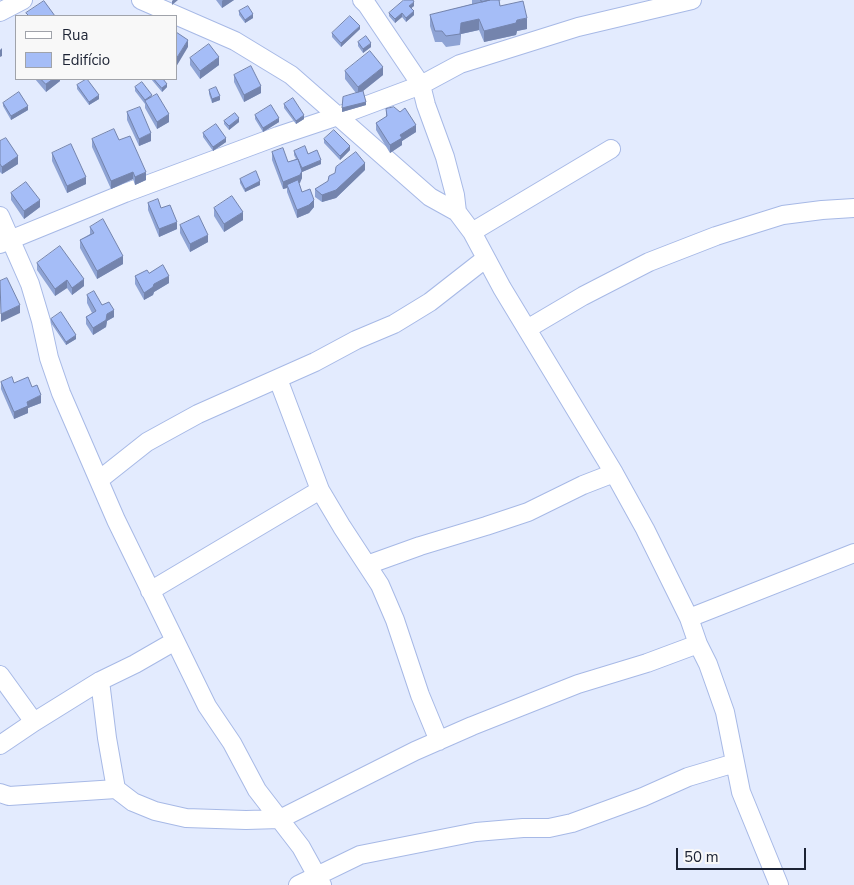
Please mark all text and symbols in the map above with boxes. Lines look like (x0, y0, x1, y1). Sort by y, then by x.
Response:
legend (15, 15, 178, 80)
text: Rua (62, 25, 88, 45)
text: Edifício (62, 50, 110, 70)
scale bar (679, 838, 809, 870)
text: 50 m (684, 847, 719, 867)

